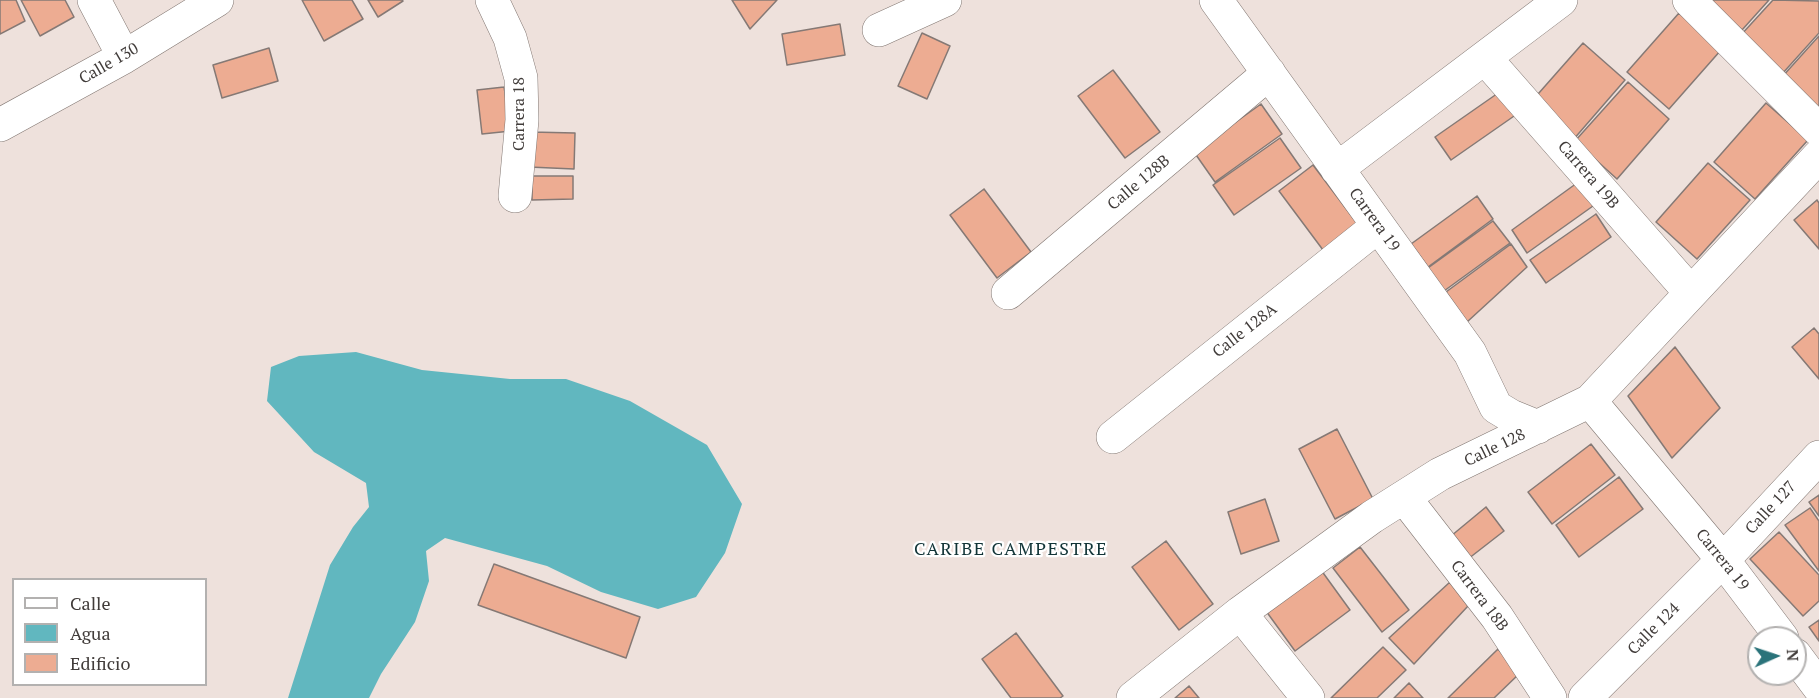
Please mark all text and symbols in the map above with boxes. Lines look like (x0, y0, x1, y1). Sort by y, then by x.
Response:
street label: Calle 130 (76, 39, 142, 89)
street label: Carrera 18 (509, 77, 529, 151)
street label: Carrera 19B (1553, 137, 1623, 213)
street label: Calle 128B (1104, 151, 1174, 215)
street label: Carrera 19 (1345, 184, 1403, 256)
street label: Calle 128A (1209, 300, 1281, 362)
street label: Calle 128 (1461, 425, 1529, 471)
street label: Calle 127 (1742, 477, 1800, 539)
street label: Carrera 19 (1691, 525, 1753, 595)
district label: CARIBE CAMPESTRE (914, 539, 1108, 561)
street label: Carrera 18B (1446, 557, 1512, 635)
legend (12, 578, 207, 686)
text: Calle (70, 591, 111, 615)
street label: Calle 124 (1624, 599, 1684, 659)
text: Agua (70, 621, 111, 645)
north arrow (1747, 626, 1807, 686)
text: N (1782, 649, 1804, 662)
text: Edificio (70, 651, 130, 675)

